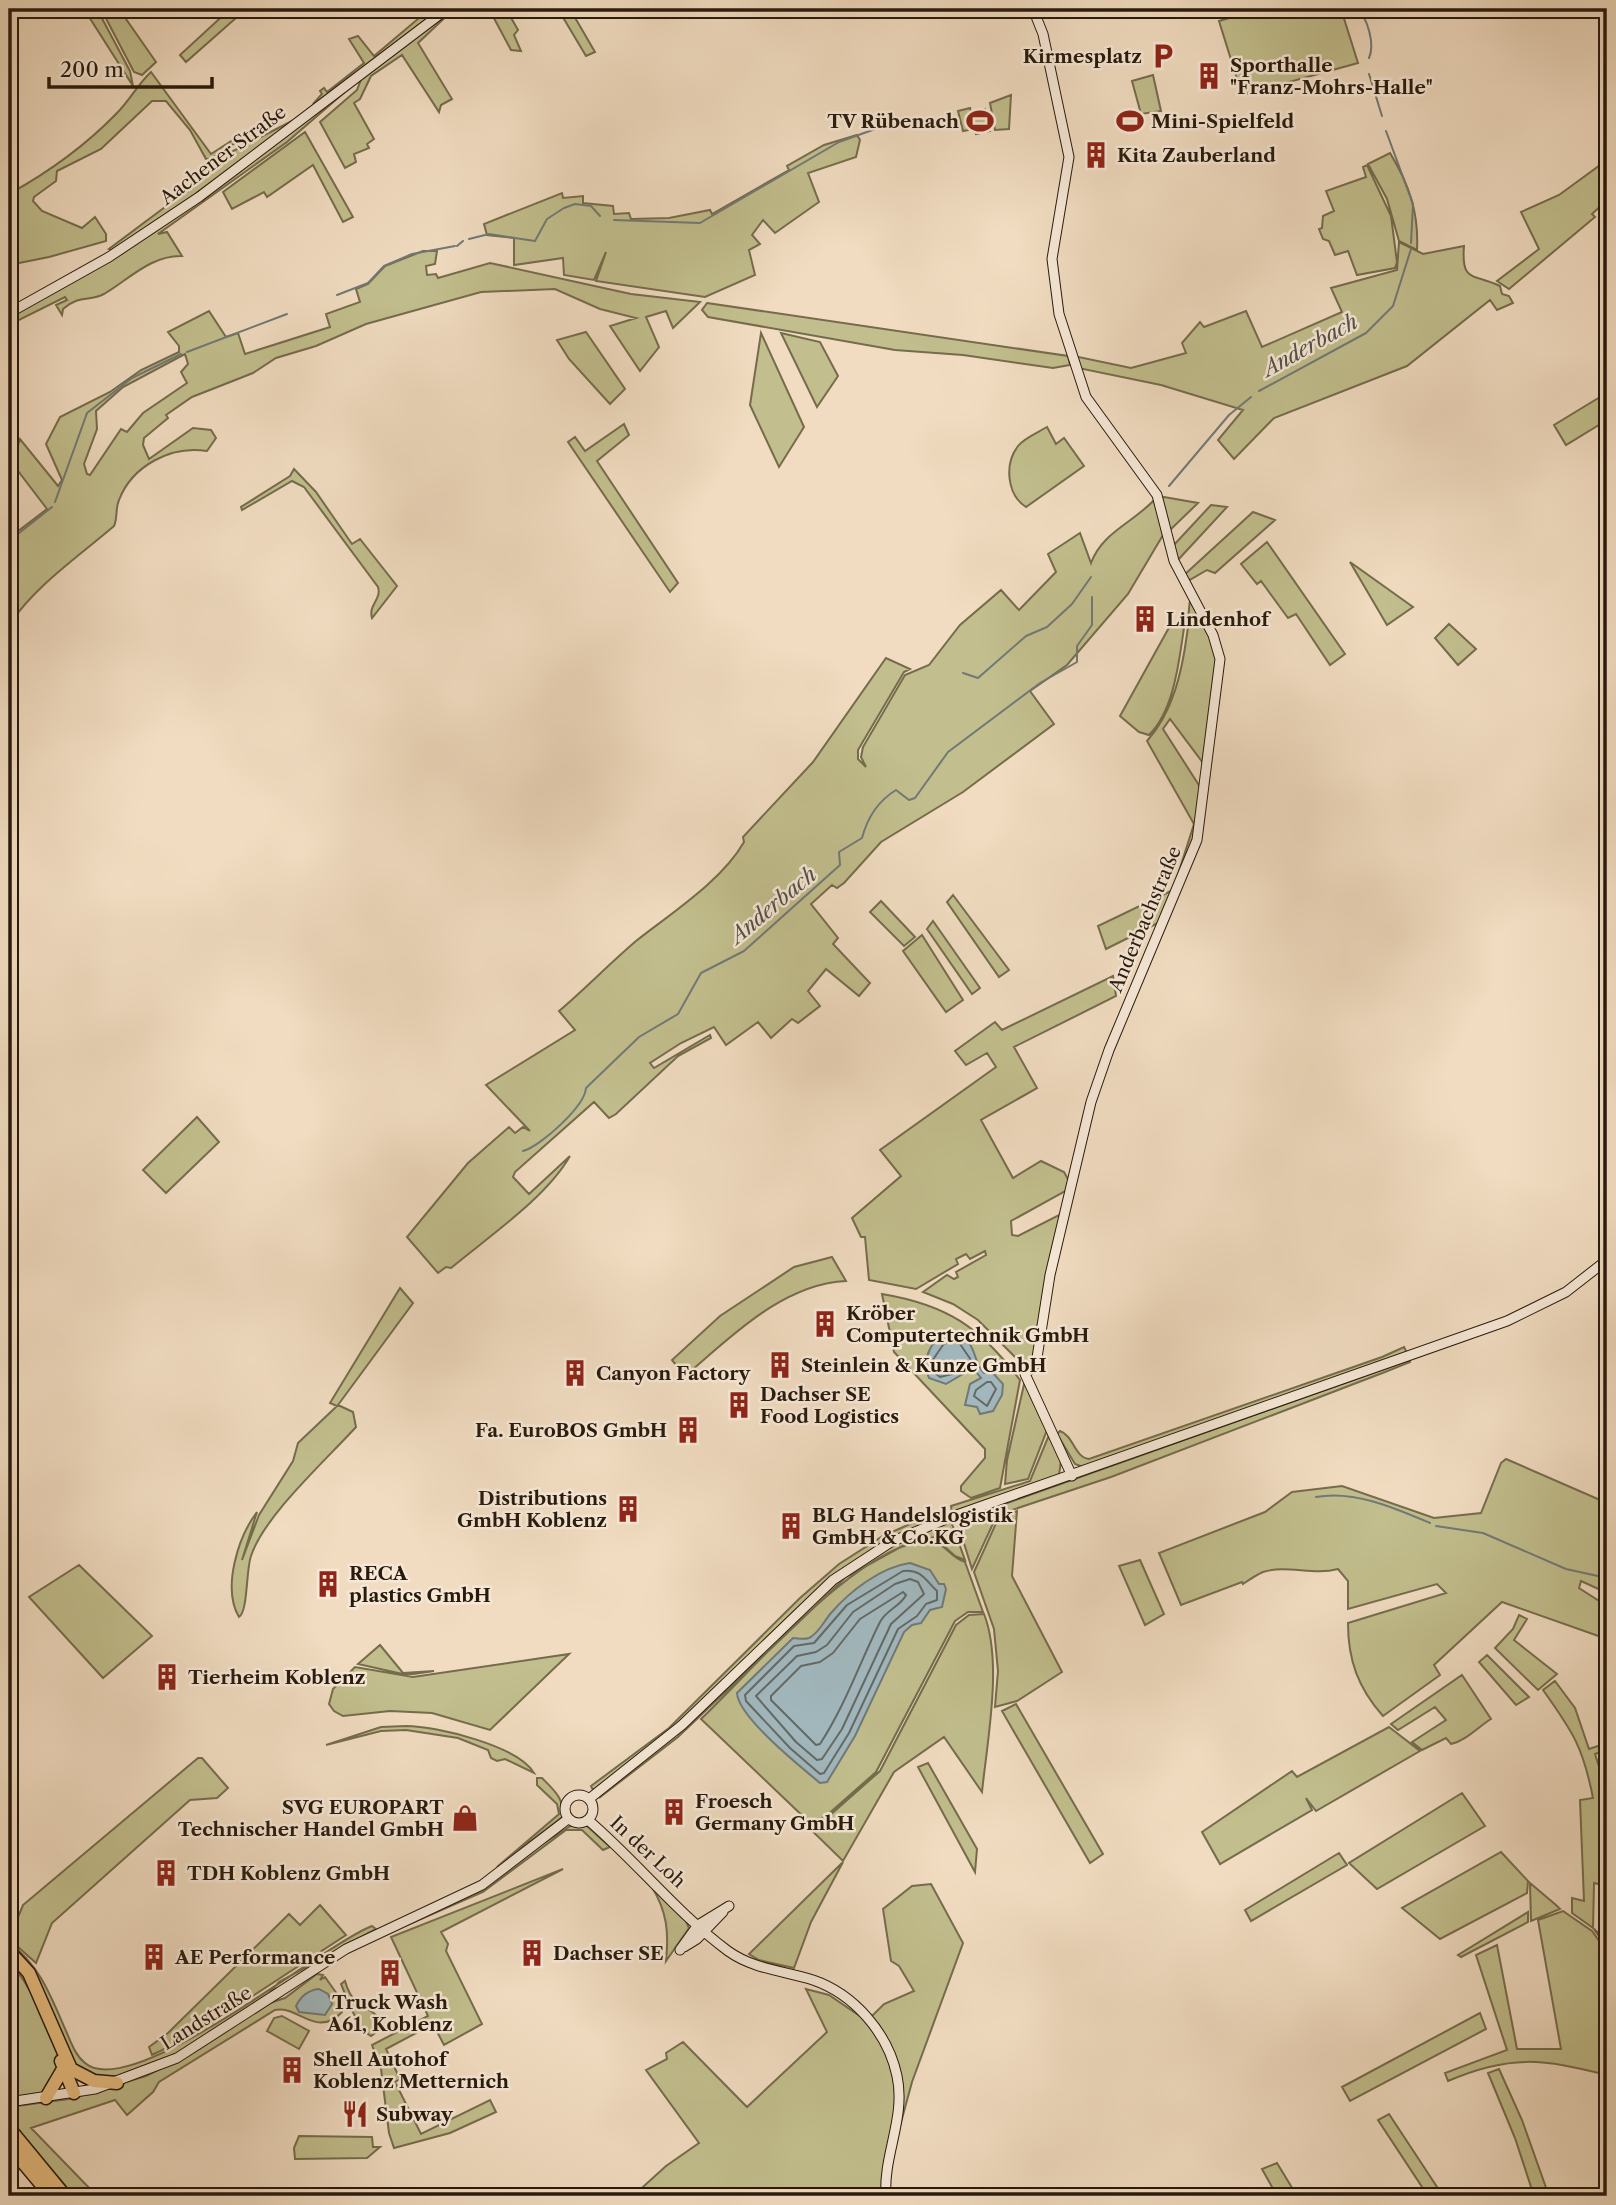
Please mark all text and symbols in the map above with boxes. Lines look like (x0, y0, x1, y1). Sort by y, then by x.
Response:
parking icon: Kirmesplatz (1148, 41, 1178, 71)
place label: Kirmesplatz (1023, 45, 1142, 68)
scale bar (49, 46, 212, 90)
place label: Sporthalle "Franz-Mohrs-Halle" (1230, 54, 1433, 99)
text: 200 m (60, 57, 124, 82)
building icon: Sporthalle "Franz-Mohrs-Halle" (1194, 61, 1224, 91)
street label: Aachener Straße (155, 100, 291, 210)
sports icon: TV Rübenach (965, 106, 995, 136)
sports icon: Mini-Spielfeld (1115, 106, 1145, 136)
place label: TV Rübenach (827, 110, 959, 133)
place label: Mini-Spielfeld (1151, 110, 1294, 133)
building icon: Kita Zauberland (1081, 140, 1111, 170)
place label: Kita Zauberland (1117, 144, 1276, 167)
water label: Anderbach (1255, 309, 1362, 383)
building icon: Lindenhof (1130, 604, 1160, 634)
place label: Lindenhof (1166, 608, 1272, 631)
street label: Anderbachstraße (1104, 843, 1186, 996)
water label: Anderbach (722, 862, 821, 950)
place label: Kröber Computertechnik GmbH (846, 1302, 1089, 1347)
building icon: Kröber Computertechnik GmbH (810, 1309, 840, 1339)
building icon: Steinlein & Kunze GmbH (765, 1350, 795, 1380)
place label: Steinlein & Kunze GmbH (801, 1354, 1047, 1377)
building icon: Canyon Factory (560, 1358, 590, 1388)
place label: Canyon Factory (596, 1362, 752, 1385)
place label: Dachser SE Food Logistics (760, 1383, 899, 1428)
building icon: Dachser SE Food Logistics (724, 1390, 754, 1420)
building icon: Fa. EuroBOS GmbH (673, 1415, 703, 1445)
place label: Fa. EuroBOS GmbH (475, 1419, 667, 1442)
place label: Distributions GmbH Koblenz (457, 1487, 607, 1532)
building icon: Distributions GmbH Koblenz (613, 1494, 643, 1524)
place label: BLG Handelslogistik GmbH & Co.KG (812, 1504, 1013, 1549)
building icon: BLG Handelslogistik GmbH & Co.KG (776, 1511, 806, 1541)
place label: RECA plastics GmbH (349, 1562, 491, 1607)
building icon: RECA plastics GmbH (313, 1569, 343, 1599)
building icon: Tierheim Koblenz (152, 1662, 182, 1692)
place label: Tierheim Koblenz (188, 1666, 366, 1689)
place label: Froesch Germany GmbH (695, 1790, 854, 1835)
place label: SVG EUROPART Technischer Handel GmbH (178, 1796, 444, 1841)
building icon: Froesch Germany GmbH (659, 1797, 689, 1827)
shop icon: SVG EUROPART Technischer Handel GmbH (450, 1803, 480, 1833)
street label: In der Loh (605, 1811, 691, 1893)
building icon: TDH Koblenz GmbH (151, 1858, 181, 1888)
place label: TDH Koblenz GmbH (187, 1862, 390, 1885)
building icon: Dachser SE (517, 1938, 547, 1968)
building icon: AE Performance (139, 1942, 169, 1972)
place label: Dachser SE (553, 1942, 664, 1965)
place label: AE Performance (174, 1946, 335, 1969)
building icon: Truck Wash A61, Koblenz (375, 1958, 405, 1988)
street label: Landstraße (156, 1981, 256, 2055)
place label: Truck Wash A61, Koblenz (326, 1991, 453, 2036)
place label: Shell Autohof Koblenz Metternich (313, 2048, 509, 2093)
building icon: Shell Autohof Koblenz Metternich (277, 2055, 307, 2085)
restaurant icon: Subway (340, 2099, 370, 2129)
place label: Subway (376, 2103, 454, 2126)

